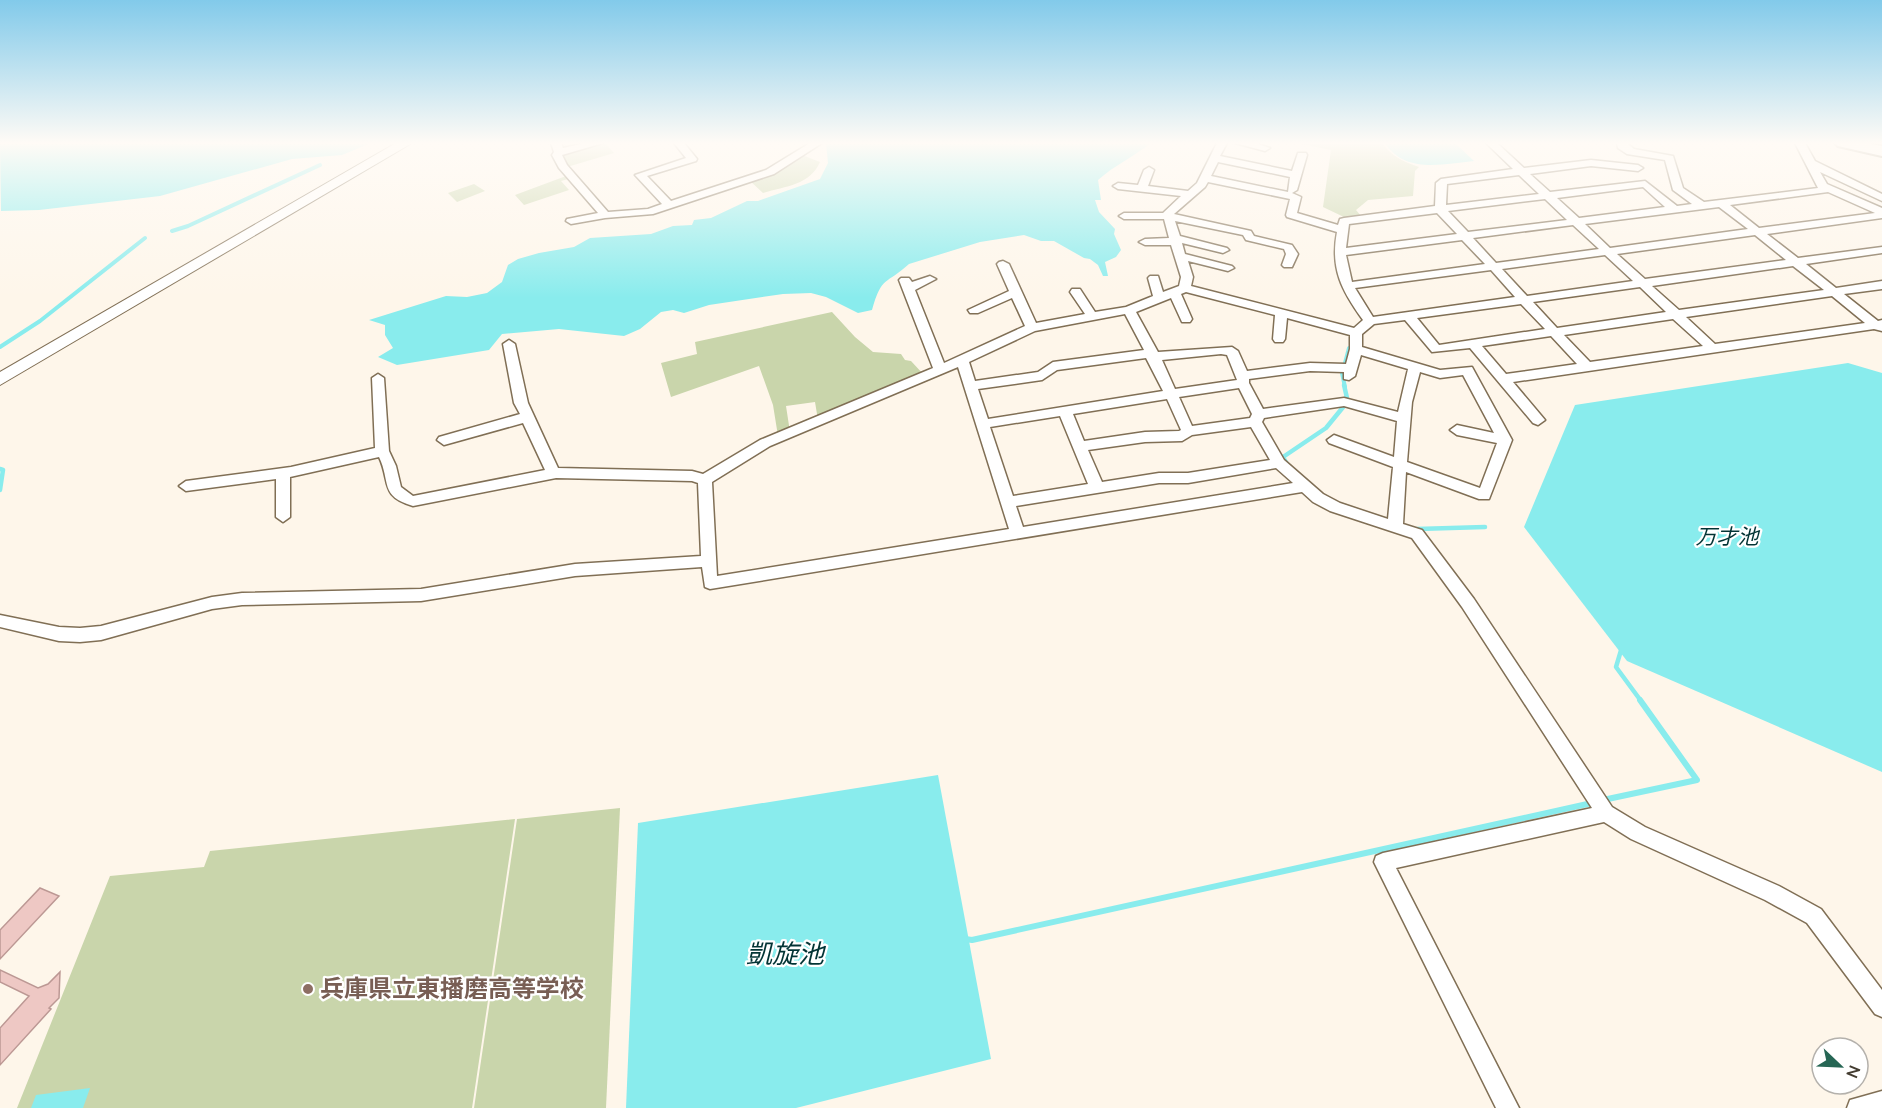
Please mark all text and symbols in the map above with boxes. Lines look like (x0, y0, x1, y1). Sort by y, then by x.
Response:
water label: 万才池 (1696, 523, 1760, 551)
water label: 凱旋池 (746, 937, 827, 972)
place label: 兵庫県立東播磨高等学校 (320, 973, 584, 1005)
marker: 兵庫県立東播磨高等学校 (301, 982, 315, 996)
north arrow (1810, 1036, 1870, 1096)
text: N (1840, 1062, 1865, 1081)

